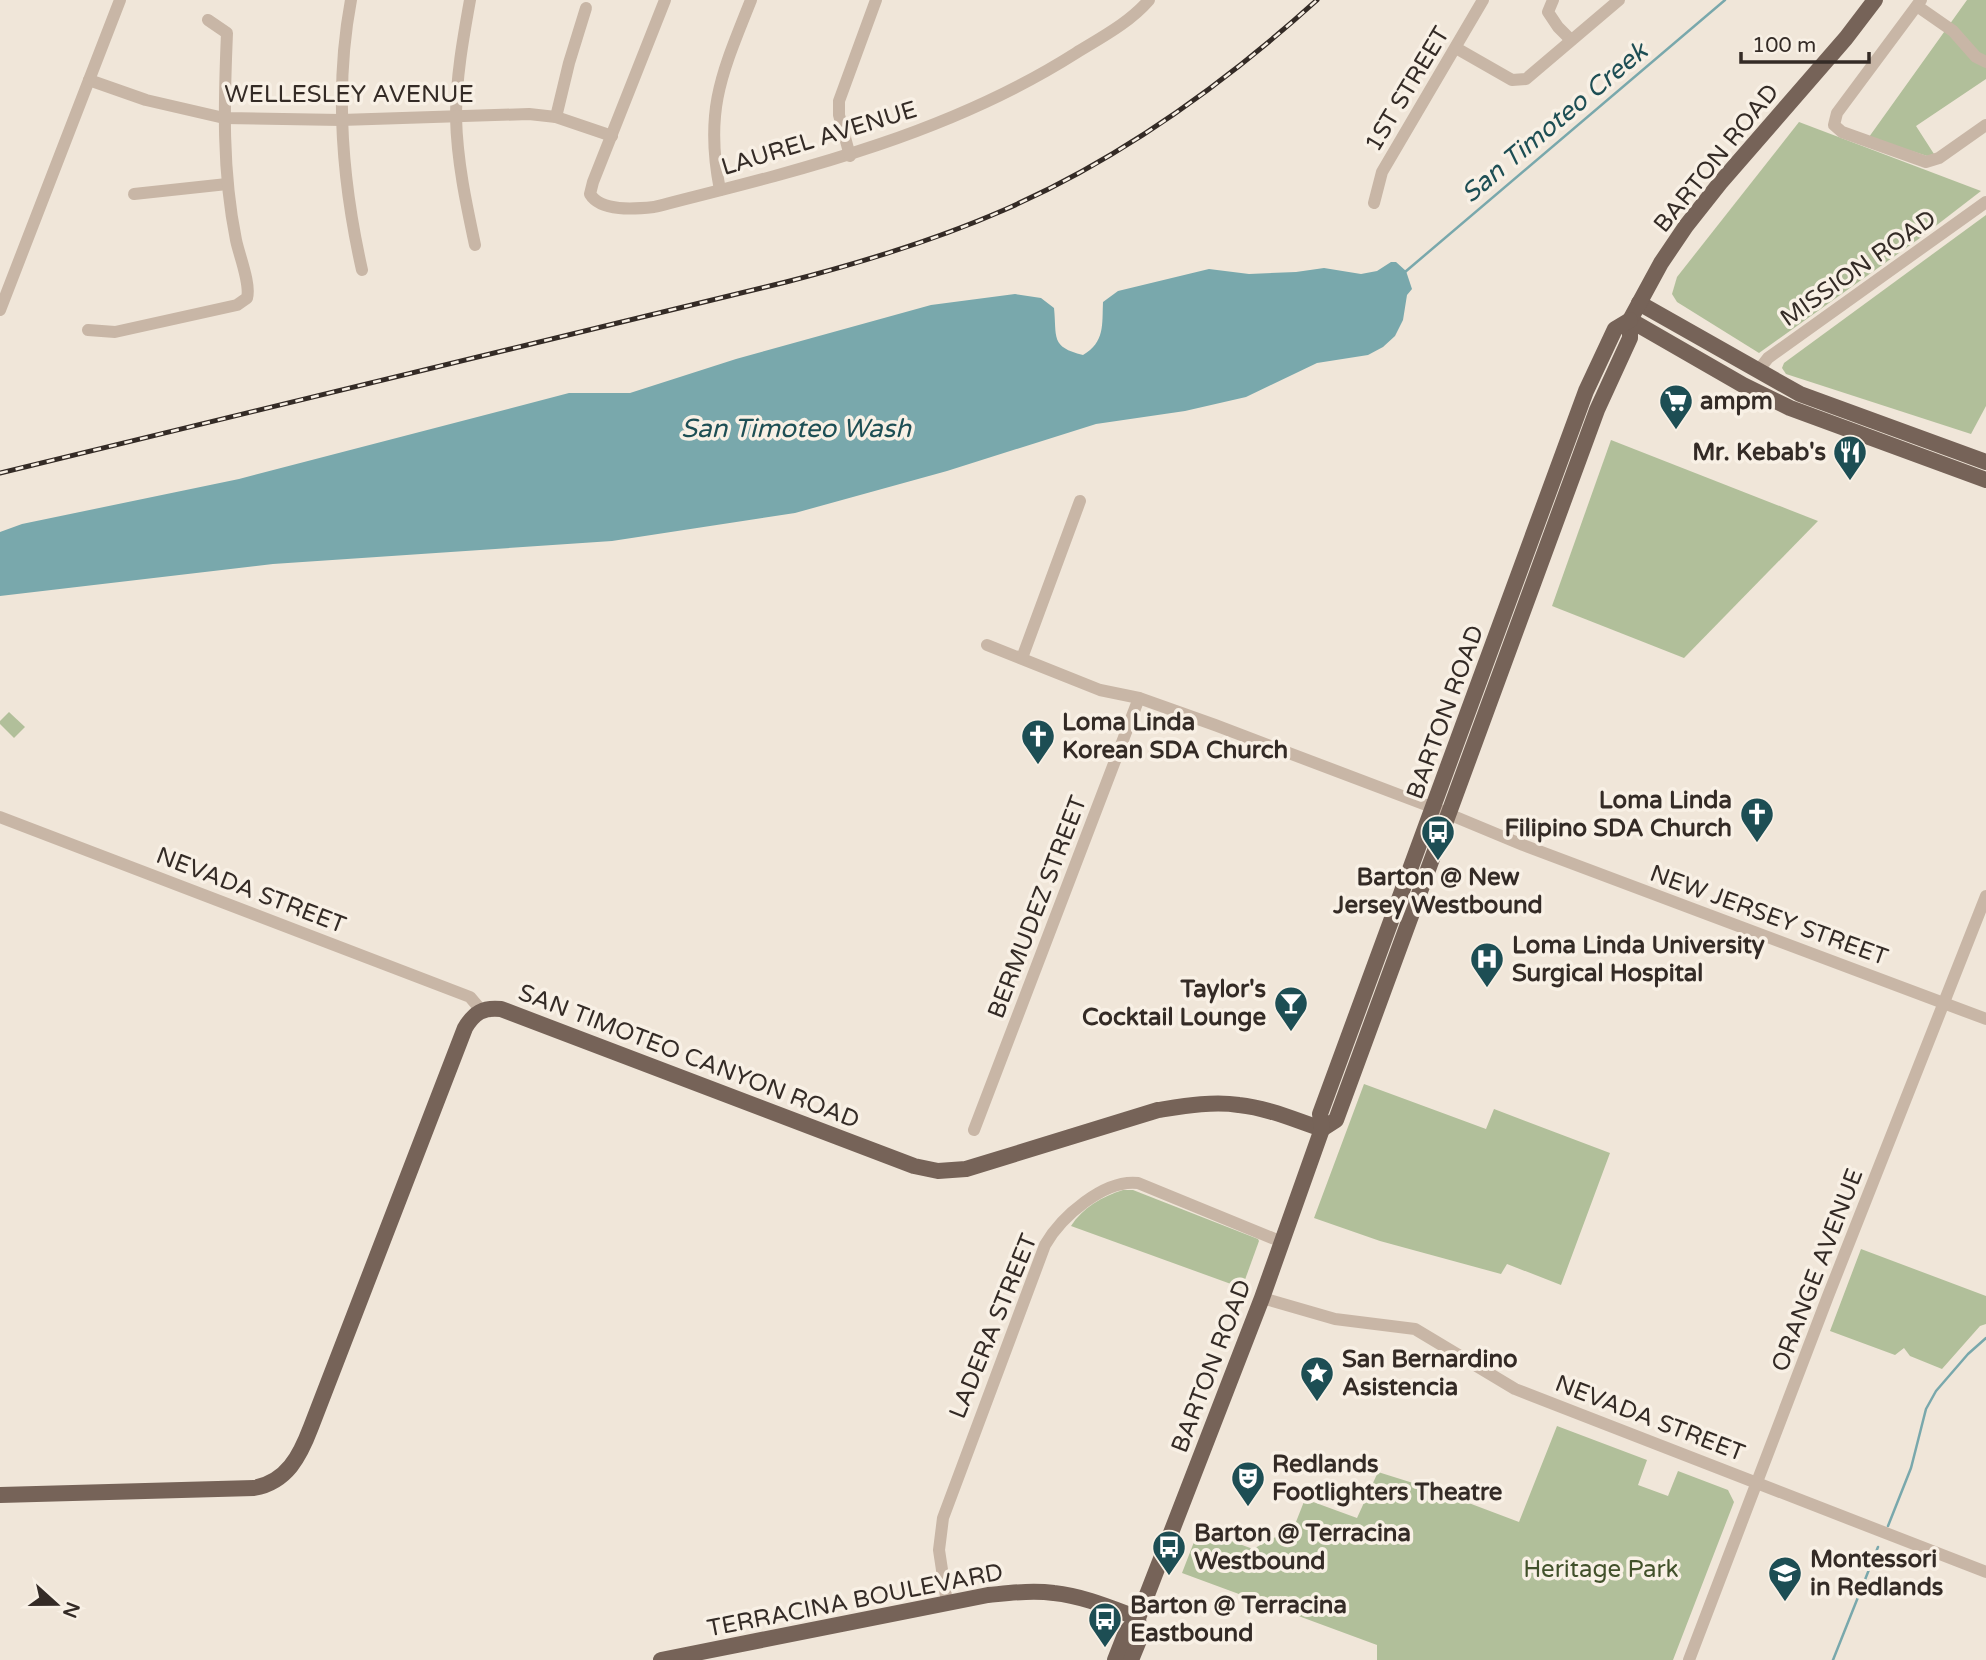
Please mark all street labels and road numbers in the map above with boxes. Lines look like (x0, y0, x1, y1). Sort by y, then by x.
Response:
street label: 1ST STREET (1359, 21, 1456, 157)
street label: BARTON ROAD (1648, 78, 1785, 238)
street label: WELLESLEY AVENUE (224, 80, 474, 109)
street label: LAUREL AVENUE (718, 95, 920, 182)
street label: MISSION ROAD (1775, 204, 1942, 333)
street label: BARTON ROAD (1401, 621, 1490, 803)
street label: BERMUDEZ STREET (982, 791, 1093, 1023)
street label: NEVADA STREET (152, 841, 350, 940)
street label: NEW JERSEY STREET (1646, 859, 1892, 972)
street label: SAN TIMOTEO CANYON ROAD (514, 978, 863, 1135)
street label: ORANGE AVENUE (1765, 1165, 1870, 1376)
street label: LADERA STREET (943, 1229, 1044, 1423)
street label: BARTON ROAD (1165, 1276, 1258, 1457)
street label: NEVADA STREET (1551, 1369, 1749, 1468)
street label: TERRACINA BOULEVARD (705, 1558, 1005, 1643)

